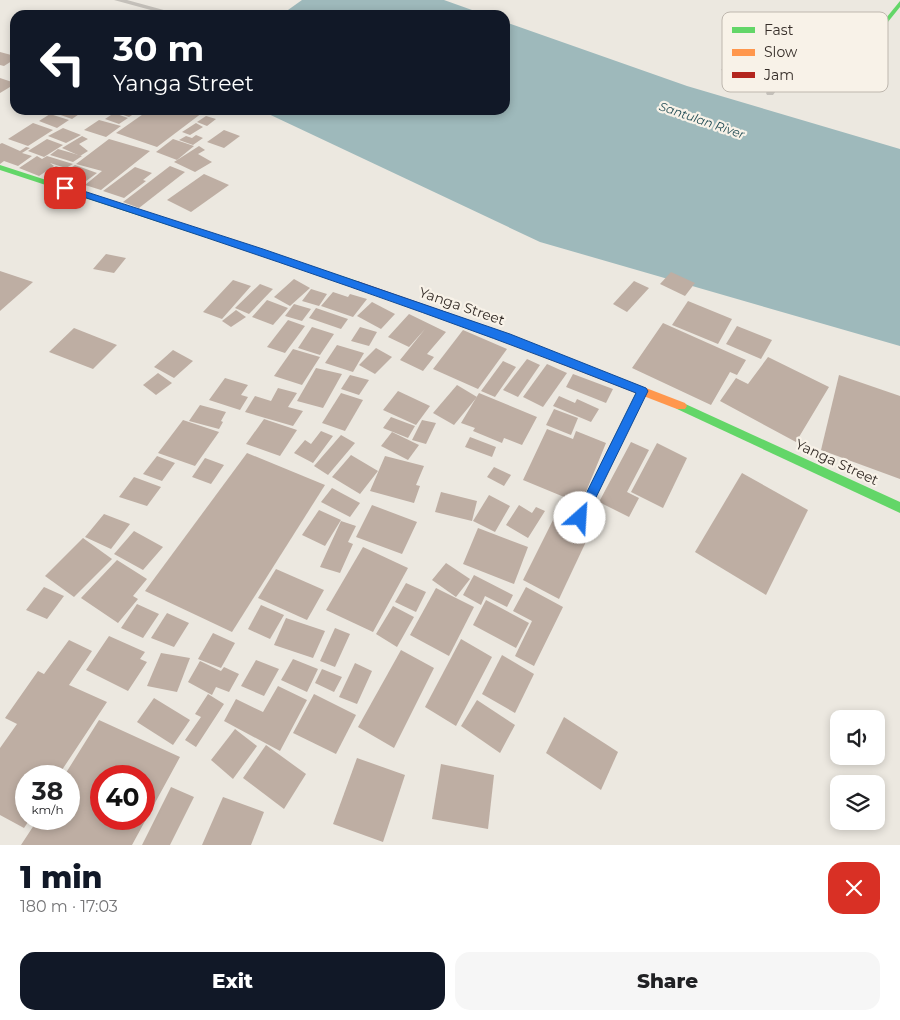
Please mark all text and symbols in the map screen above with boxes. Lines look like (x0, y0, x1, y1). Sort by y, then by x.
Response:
legend (722, 12, 888, 92)
text: Fast (764, 21, 794, 39)
text: 30 m (113, 27, 204, 70)
icon: left (30, 30, 95, 95)
text: Slow (764, 43, 798, 61)
text: Jam (763, 66, 794, 84)
text: Yanga Street (113, 70, 254, 97)
water label: Santulan River (657, 98, 747, 142)
pin (44, 167, 86, 209)
icon: arrive (51, 174, 79, 202)
street label: Yanga Street (417, 283, 508, 329)
street label: Yanga Street (793, 435, 882, 489)
position arrow (553, 491, 605, 543)
map controls (830, 710, 885, 830)
button: sound (830, 710, 885, 765)
speed limit sign: 40 (90, 765, 155, 830)
button: layers (830, 775, 885, 830)
text: 38 (32, 776, 63, 806)
text: km/h (31, 802, 64, 817)
text: 1 min (20, 859, 103, 896)
button: close (828, 862, 880, 914)
text: 180 m · 17:03 (20, 897, 118, 916)
button: Exit (20, 952, 445, 1010)
button: Share (455, 952, 880, 1010)

